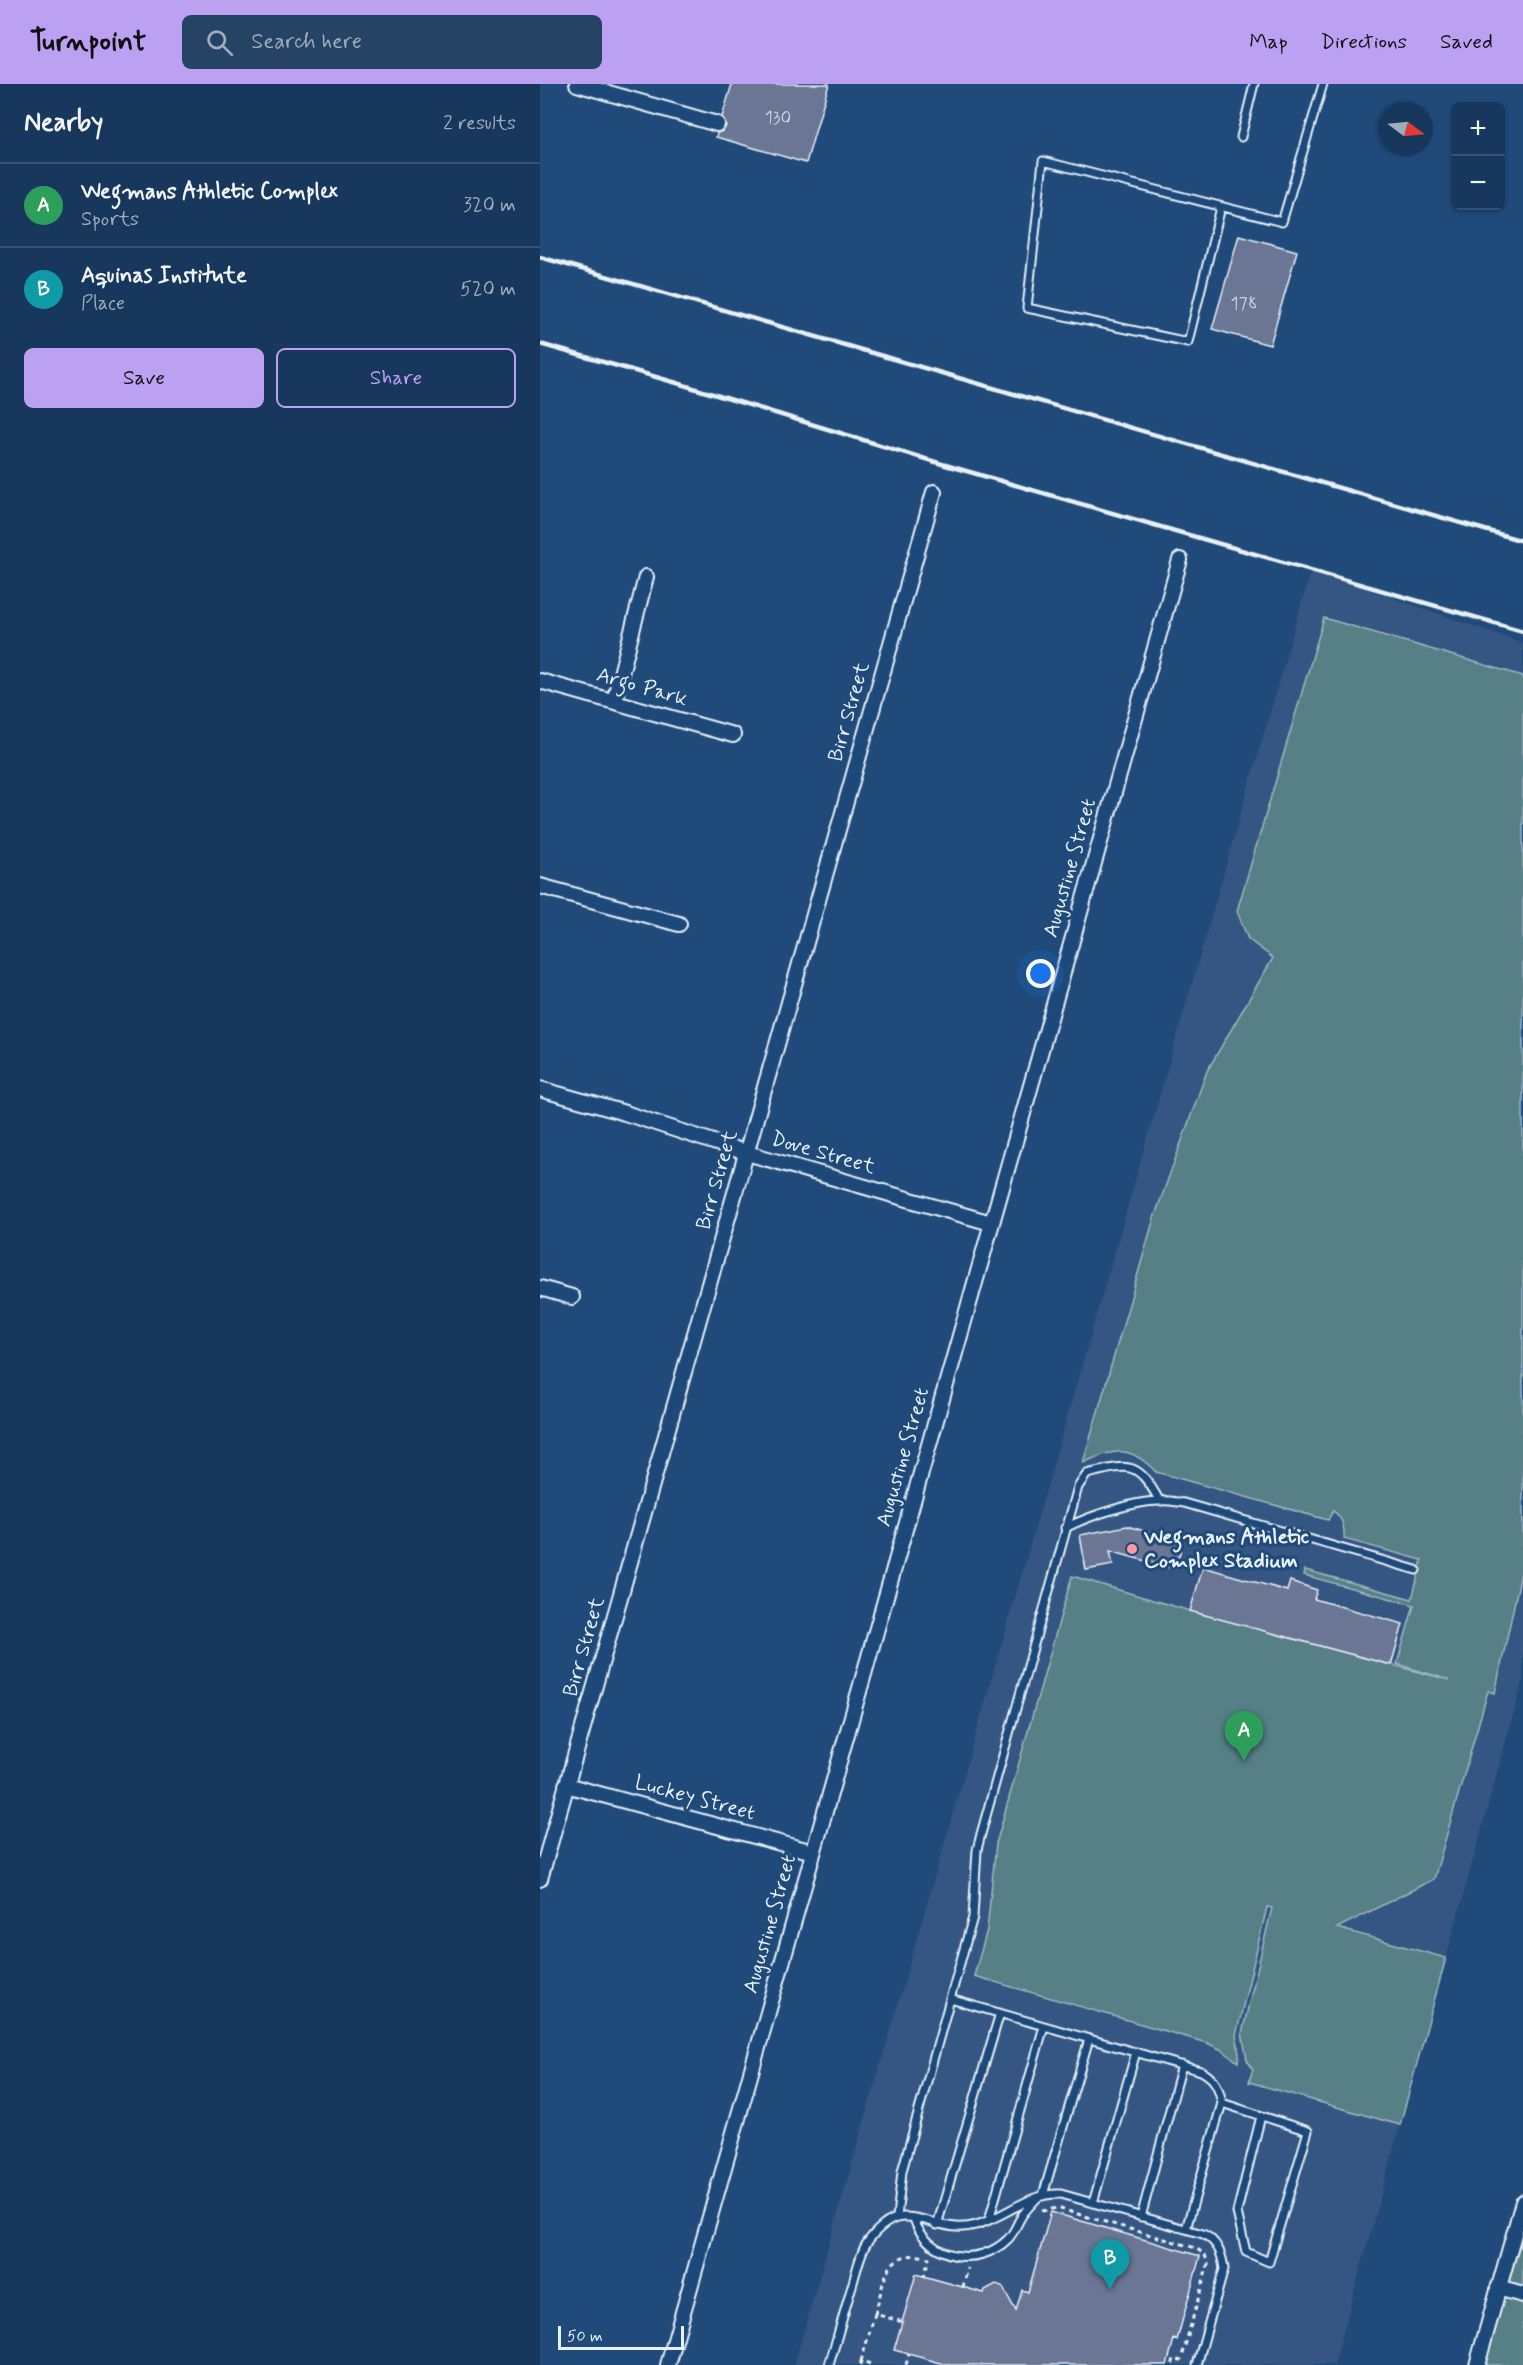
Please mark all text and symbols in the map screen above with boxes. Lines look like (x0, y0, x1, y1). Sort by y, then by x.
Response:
search box (182, 15, 602, 69)
text: Turnpoint (30, 24, 146, 61)
icon: search (203, 26, 236, 59)
text: Search here (251, 28, 362, 56)
text: Map (1249, 28, 1288, 56)
text: Directions (1321, 28, 1407, 56)
text: Saved (1440, 28, 1493, 56)
north arrow (1379, 102, 1433, 156)
map controls (1451, 102, 1505, 210)
button: + (1451, 102, 1505, 156)
text: Nearby (24, 106, 103, 140)
house number: 130 (765, 106, 791, 130)
text: 2 results (443, 110, 516, 137)
button: − (1451, 156, 1505, 210)
text: Wegmans Athletic Complex (81, 178, 338, 206)
text: A (37, 192, 50, 219)
text: 320 m (463, 192, 516, 219)
text: Sports (81, 206, 139, 233)
text: Aquinas Institute (81, 262, 247, 290)
text: B (37, 276, 50, 303)
text: 520 m (460, 276, 516, 303)
text: Place (81, 290, 125, 317)
house number: 178 (1231, 292, 1257, 316)
button: Save (24, 348, 264, 408)
button: Share (276, 348, 516, 408)
street label: Birr Street (821, 658, 877, 765)
street label: Argo Park (593, 661, 691, 715)
street label: Augustine Street (1037, 795, 1103, 941)
your location (1026, 959, 1055, 988)
street label: Dove Street (768, 1125, 879, 1181)
street label: Birr Street (689, 1126, 745, 1233)
street label: Augustine Street (870, 1384, 936, 1530)
place label: Wegmans Athletic Complex Stadium (1143, 1523, 1310, 1575)
marker: Wegmans Athletic Complex Stadium (1125, 1542, 1139, 1556)
street label: Birr Street (556, 1593, 612, 1700)
pin: A (1224, 1712, 1264, 1761)
street label: Luckey Street (632, 1769, 758, 1828)
street label: Augustine Street (737, 1851, 803, 1997)
pin: B (1090, 2240, 1130, 2289)
scale bar (558, 2323, 684, 2350)
text: 50 m (567, 2326, 603, 2347)

